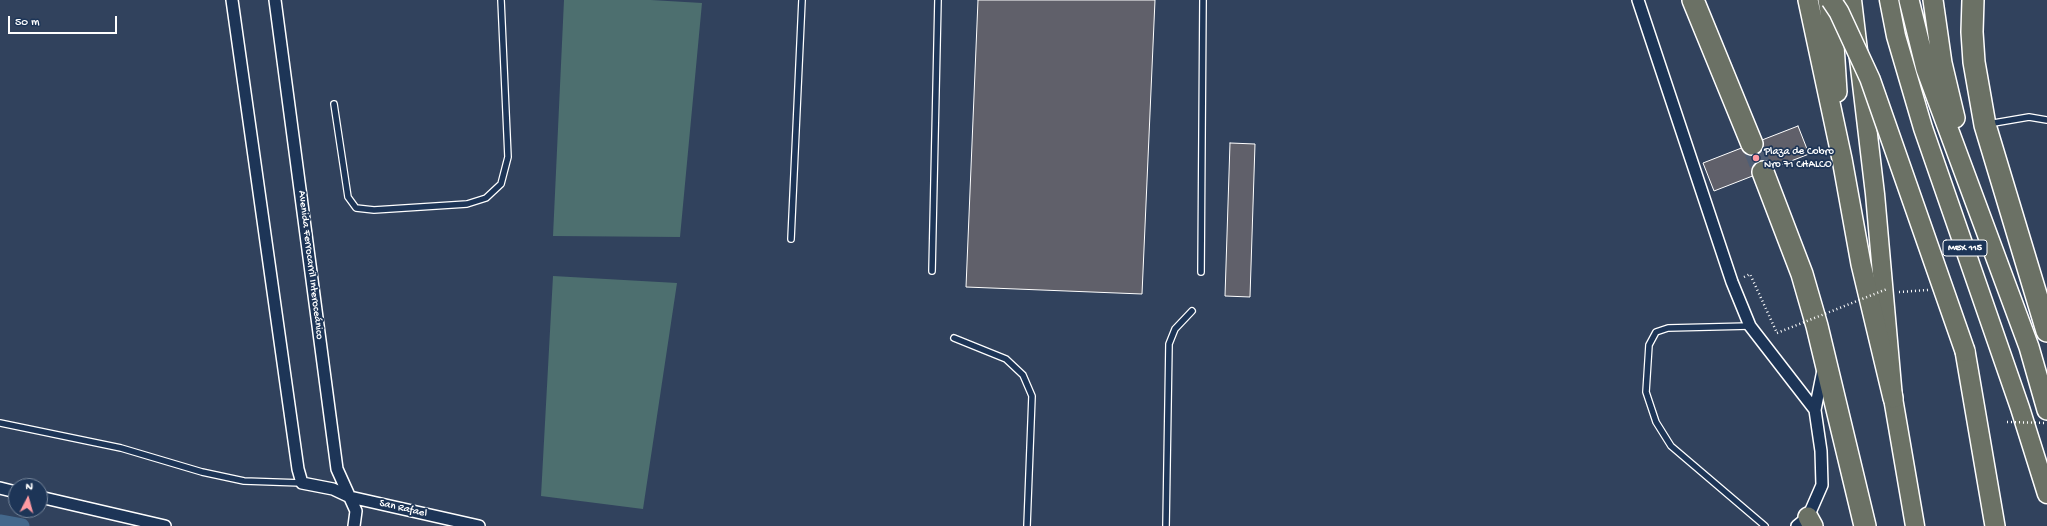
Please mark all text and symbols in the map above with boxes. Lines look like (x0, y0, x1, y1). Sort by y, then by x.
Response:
scale bar (10, 8, 119, 34)
text: 50 m (15, 16, 40, 30)
place label: Plaza de Cobro Nro 71 CHALCO (1764, 145, 1834, 171)
marker: Plaza de Cobro Nro 71 CHALCO (1751, 153, 1761, 163)
street label: Avenida Ferrocarril Interoceánico (294, 190, 326, 340)
road number: MEX 115 (1943, 240, 1987, 256)
north arrow (8, 478, 48, 518)
text: N (25, 481, 33, 493)
street label: San Rafael (378, 497, 428, 521)

